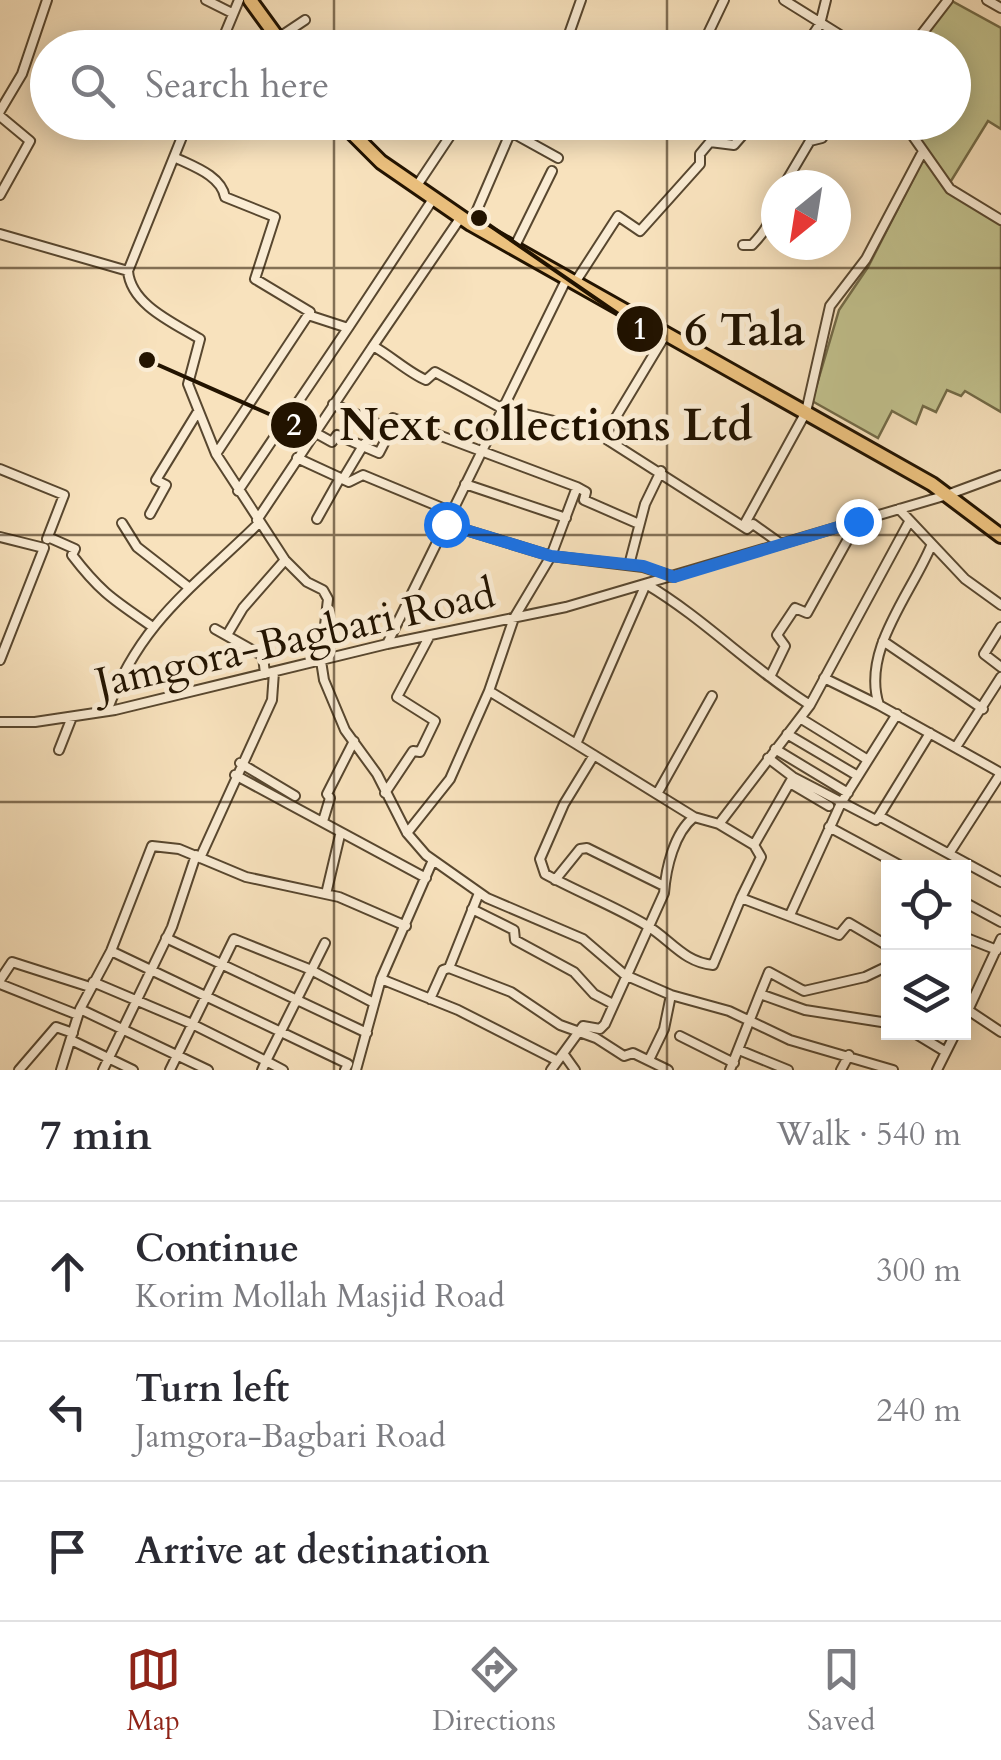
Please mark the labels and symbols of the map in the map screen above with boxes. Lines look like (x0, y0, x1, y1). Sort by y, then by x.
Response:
north arrow (761, 170, 851, 260)
callout: 6 Tala (615, 291, 825, 366)
text: 6 Tala (685, 300, 805, 361)
text: 1 (632, 309, 648, 350)
callout: Next collections Ltd (269, 387, 773, 462)
text: Next collections Ltd (339, 395, 753, 456)
text: 2 (286, 405, 302, 446)
route end (836, 499, 882, 545)
route start (424, 502, 470, 548)
street label: Jamgora-Bagbari Road (84, 565, 501, 713)

